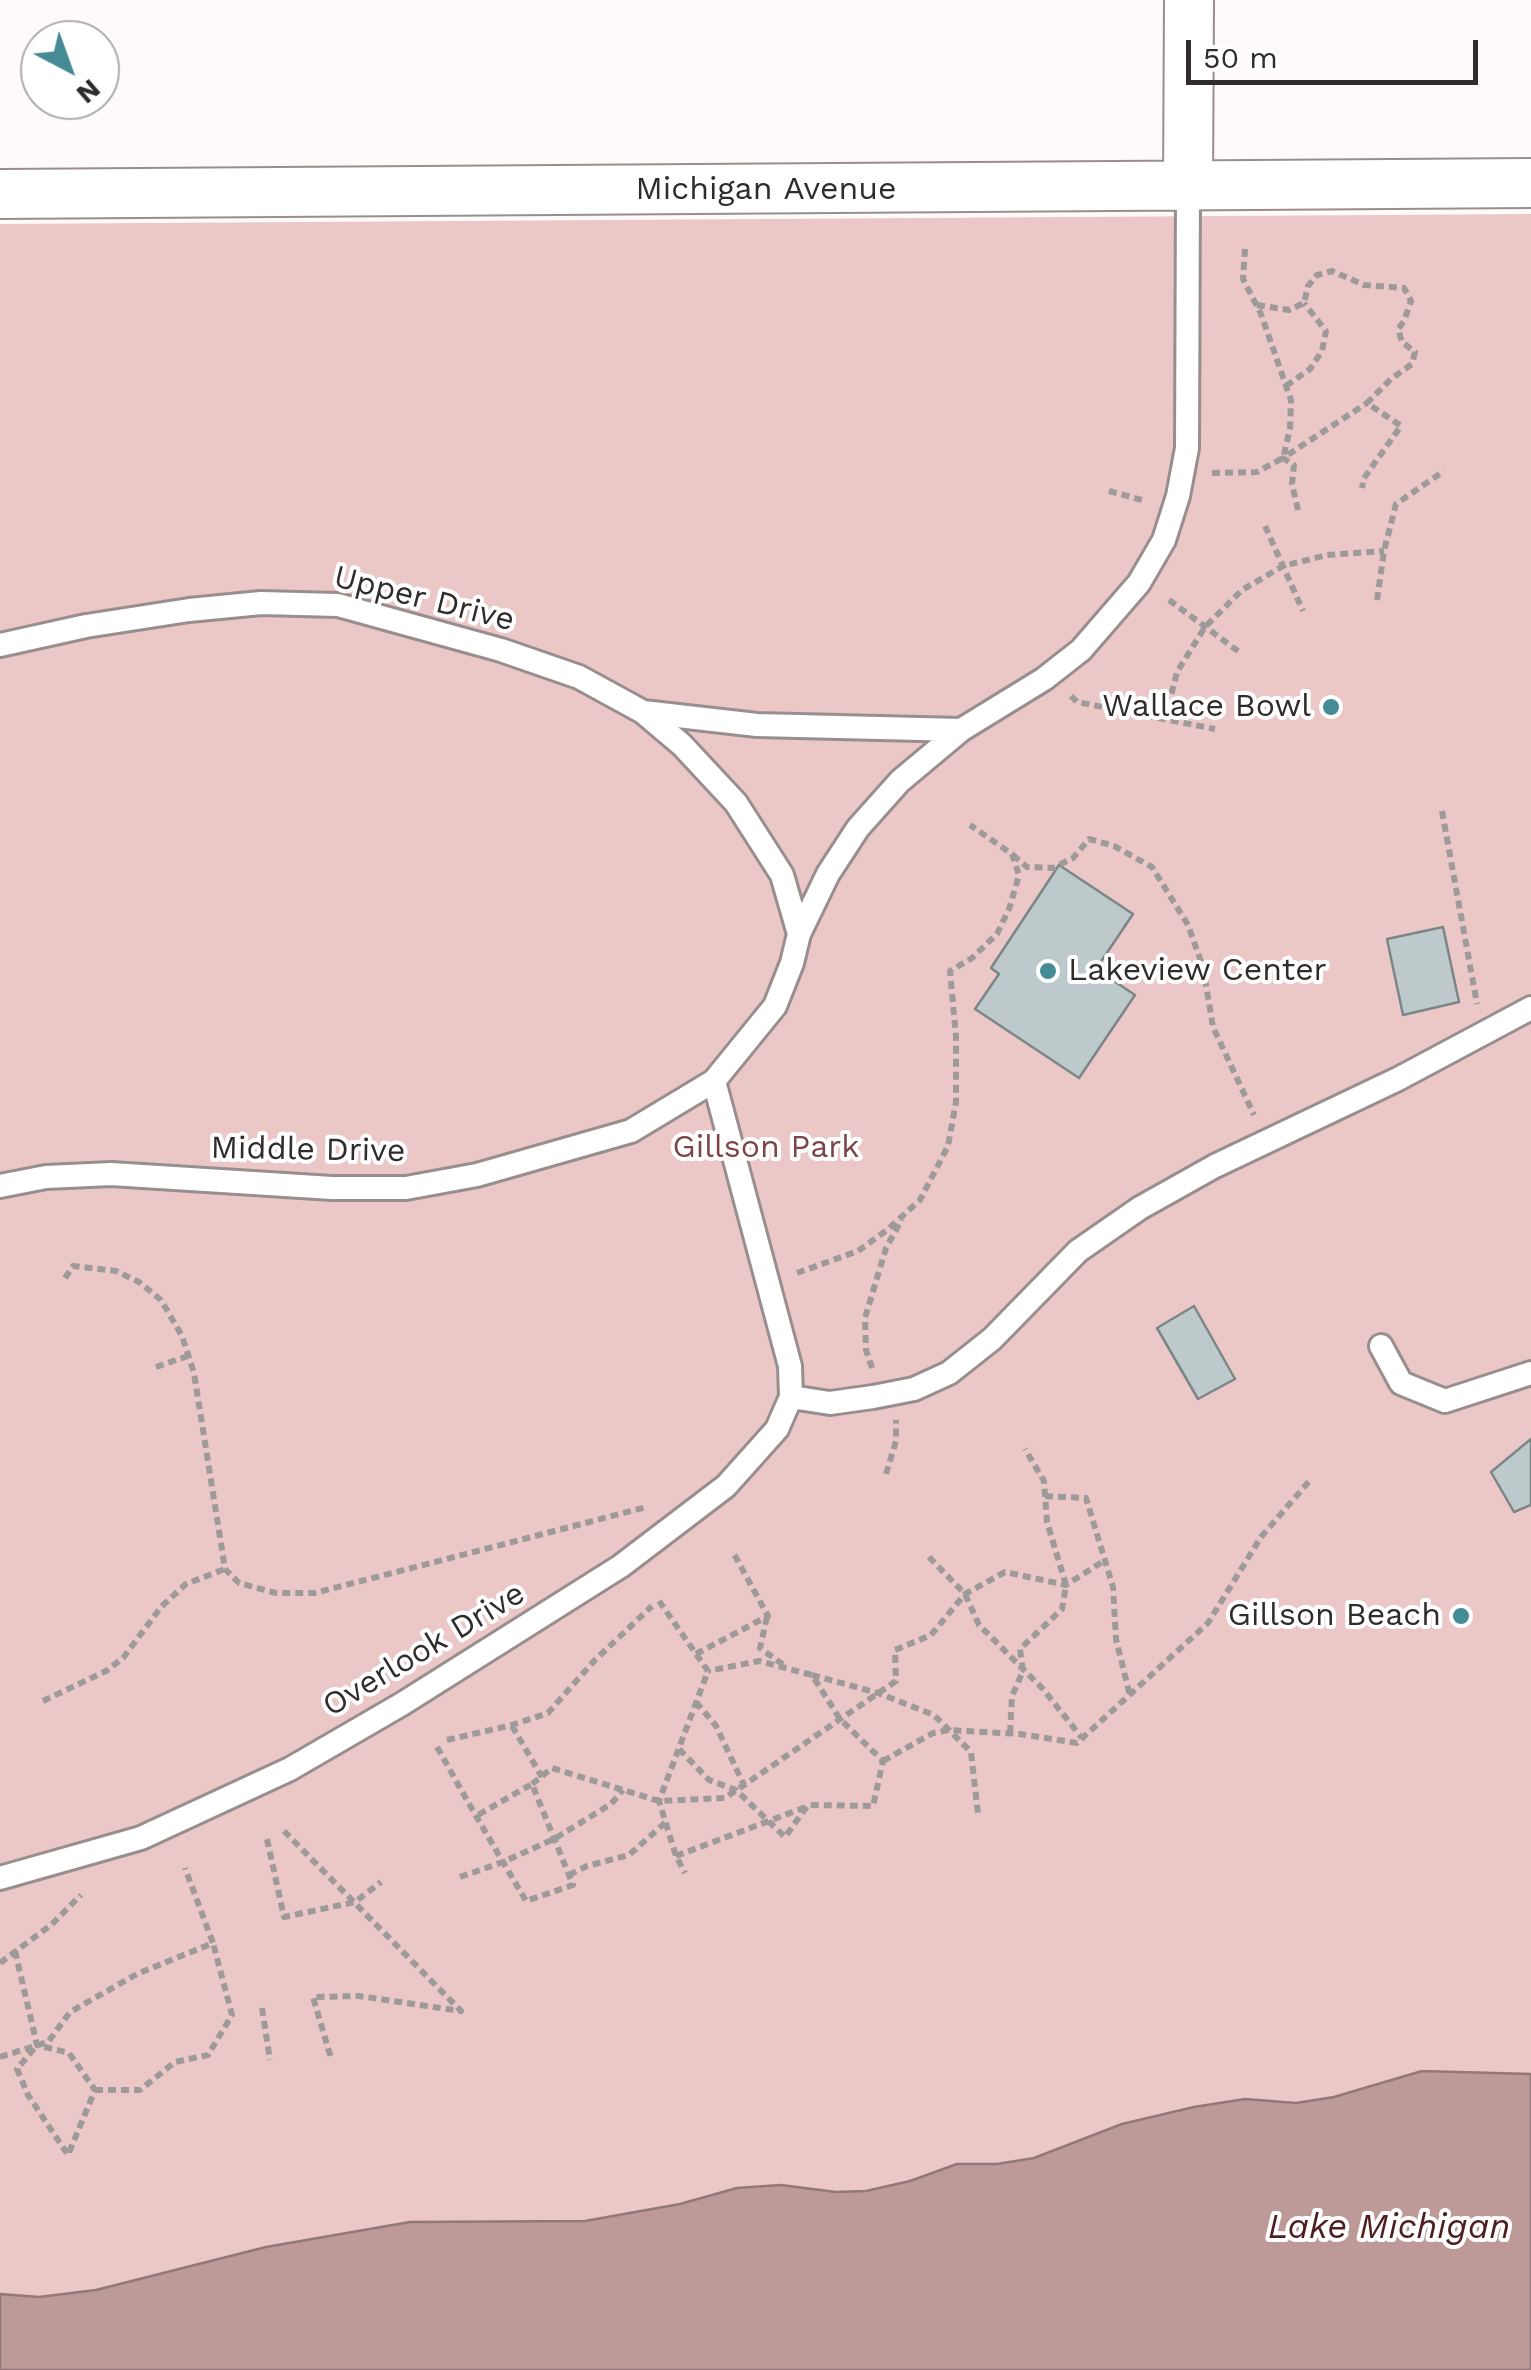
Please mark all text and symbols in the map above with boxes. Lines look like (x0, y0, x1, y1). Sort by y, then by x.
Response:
north arrow (20, 20, 120, 120)
scale bar (1191, 20, 1484, 82)
text: 50 m (1203, 40, 1278, 75)
text: N (70, 72, 107, 111)
street label: Michigan Avenue (635, 171, 897, 209)
street label: Upper Drive (330, 558, 518, 640)
place label: Wallace Bowl (1102, 688, 1311, 726)
marker: Wallace Bowl (1320, 696, 1342, 718)
place label: Lakeview Center (1068, 952, 1327, 990)
marker: Lakeview Center (1037, 960, 1059, 982)
street label: Middle Drive (210, 1129, 406, 1171)
park label: Gillson Park (673, 1129, 859, 1167)
street label: Overlook Drive (316, 1575, 532, 1725)
place label: Gillson Beach (1228, 1597, 1441, 1635)
marker: Gillson Beach (1450, 1605, 1472, 1627)
water label: Lake Michigan (1268, 2207, 1510, 2249)

